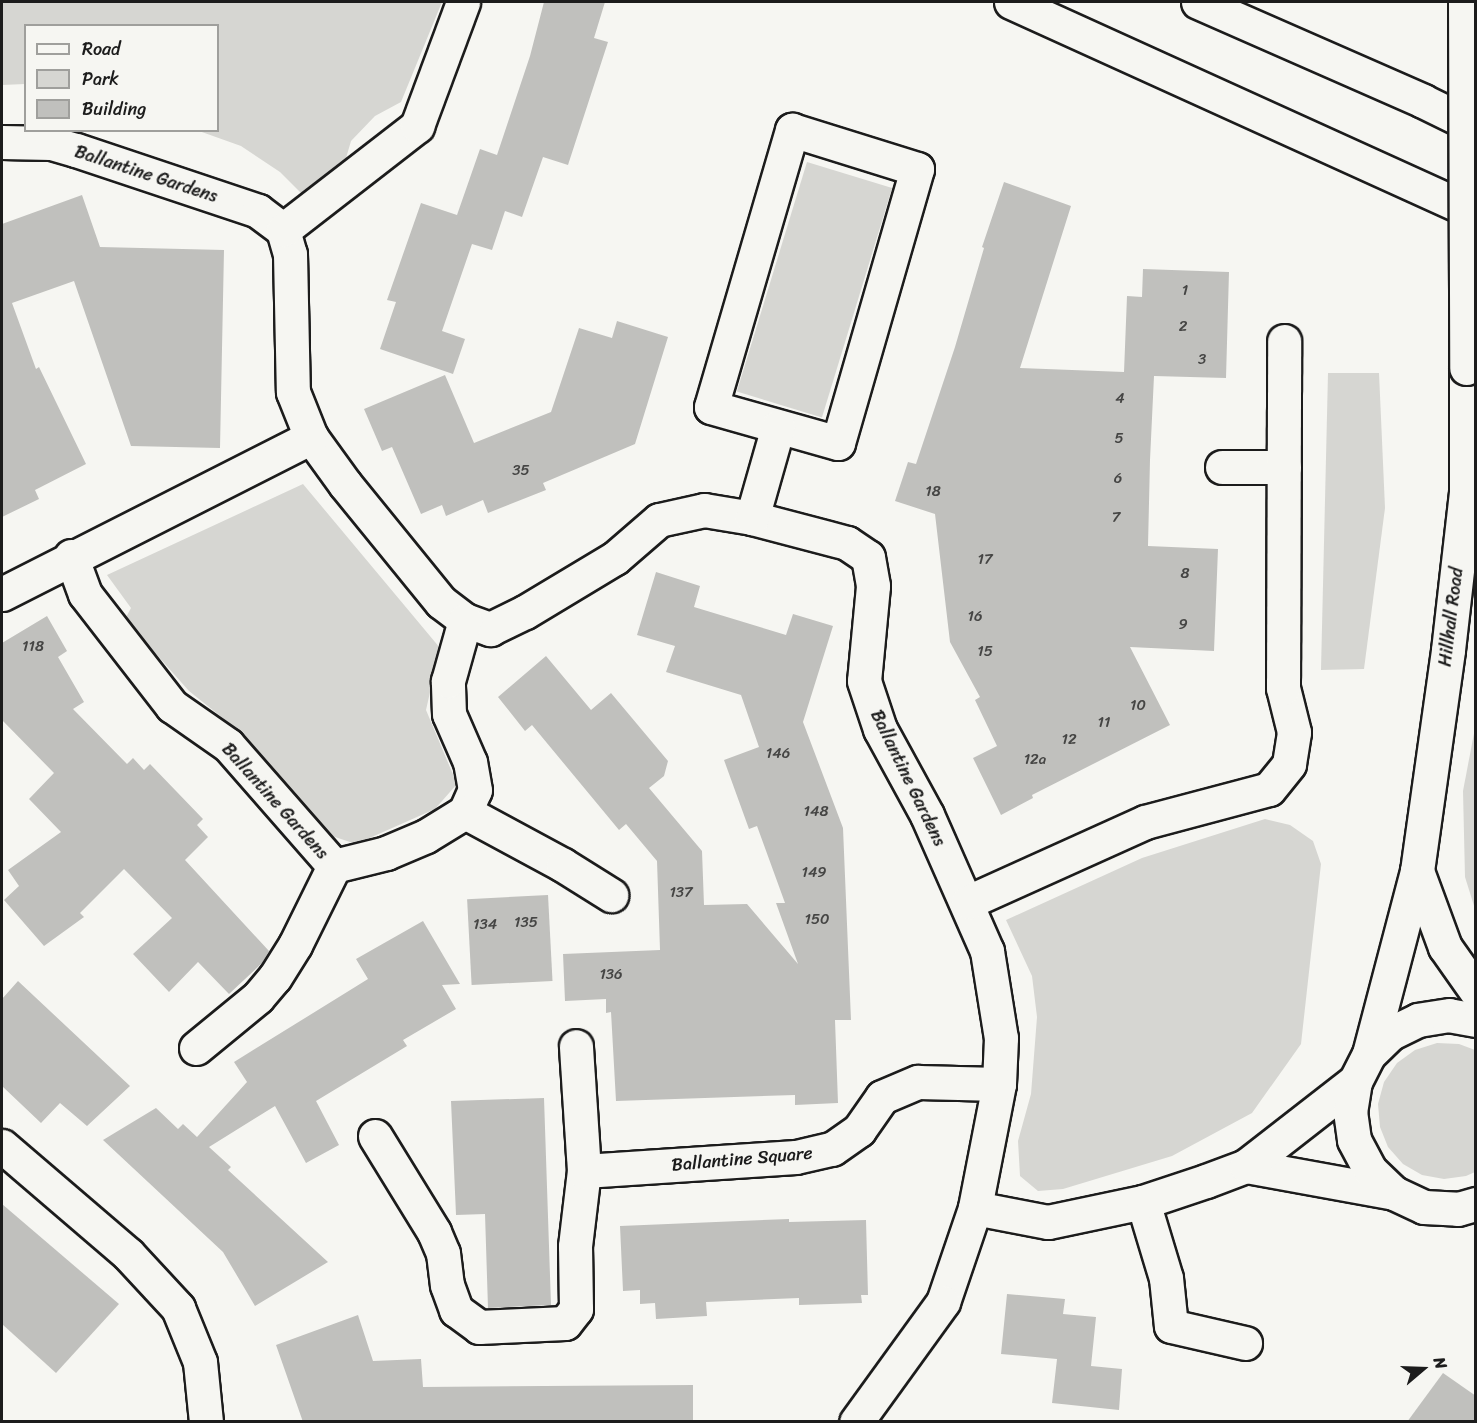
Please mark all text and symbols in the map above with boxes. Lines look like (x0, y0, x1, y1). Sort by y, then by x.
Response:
legend (24, 24, 219, 132)
text: Road (82, 33, 121, 65)
text: Park (82, 63, 119, 95)
text: Building (82, 93, 146, 125)
street label: Ballantine Gardens (71, 140, 221, 208)
house number: 1 (1182, 282, 1188, 300)
house number: 2 (1179, 318, 1187, 336)
house number: 3 (1198, 351, 1206, 369)
house number: 4 (1115, 390, 1125, 408)
house number: 5 (1114, 430, 1124, 448)
house number: 35 (512, 462, 530, 480)
house number: 6 (1114, 470, 1122, 488)
house number: 18 (925, 483, 941, 501)
house number: 7 (1112, 509, 1120, 527)
house number: 17 (978, 551, 992, 569)
house number: 8 (1180, 565, 1190, 583)
street label: Hillhall Road (1434, 566, 1468, 668)
house number: 16 (968, 608, 982, 626)
house number: 9 (1178, 616, 1188, 634)
house number: 118 (22, 638, 44, 656)
house number: 15 (977, 643, 993, 661)
house number: 10 (1130, 697, 1146, 715)
street label: Ballantine Gardens (865, 706, 951, 850)
house number: 11 (1098, 714, 1110, 732)
house number: 12 (1061, 731, 1077, 749)
street label: Ballantine Gardens (217, 738, 333, 864)
house number: 146 (766, 745, 790, 763)
house number: 12a (1024, 751, 1046, 769)
house number: 148 (804, 803, 828, 821)
house number: 149 (801, 864, 827, 882)
house number: 137 (669, 884, 693, 902)
house number: 150 (804, 911, 830, 929)
house number: 135 (514, 914, 538, 932)
house number: 134 (473, 916, 497, 934)
house number: 136 (599, 966, 623, 984)
street label: Ballantine Square (671, 1142, 813, 1176)
north arrow (1393, 1339, 1453, 1399)
text: N (1425, 1353, 1456, 1373)

